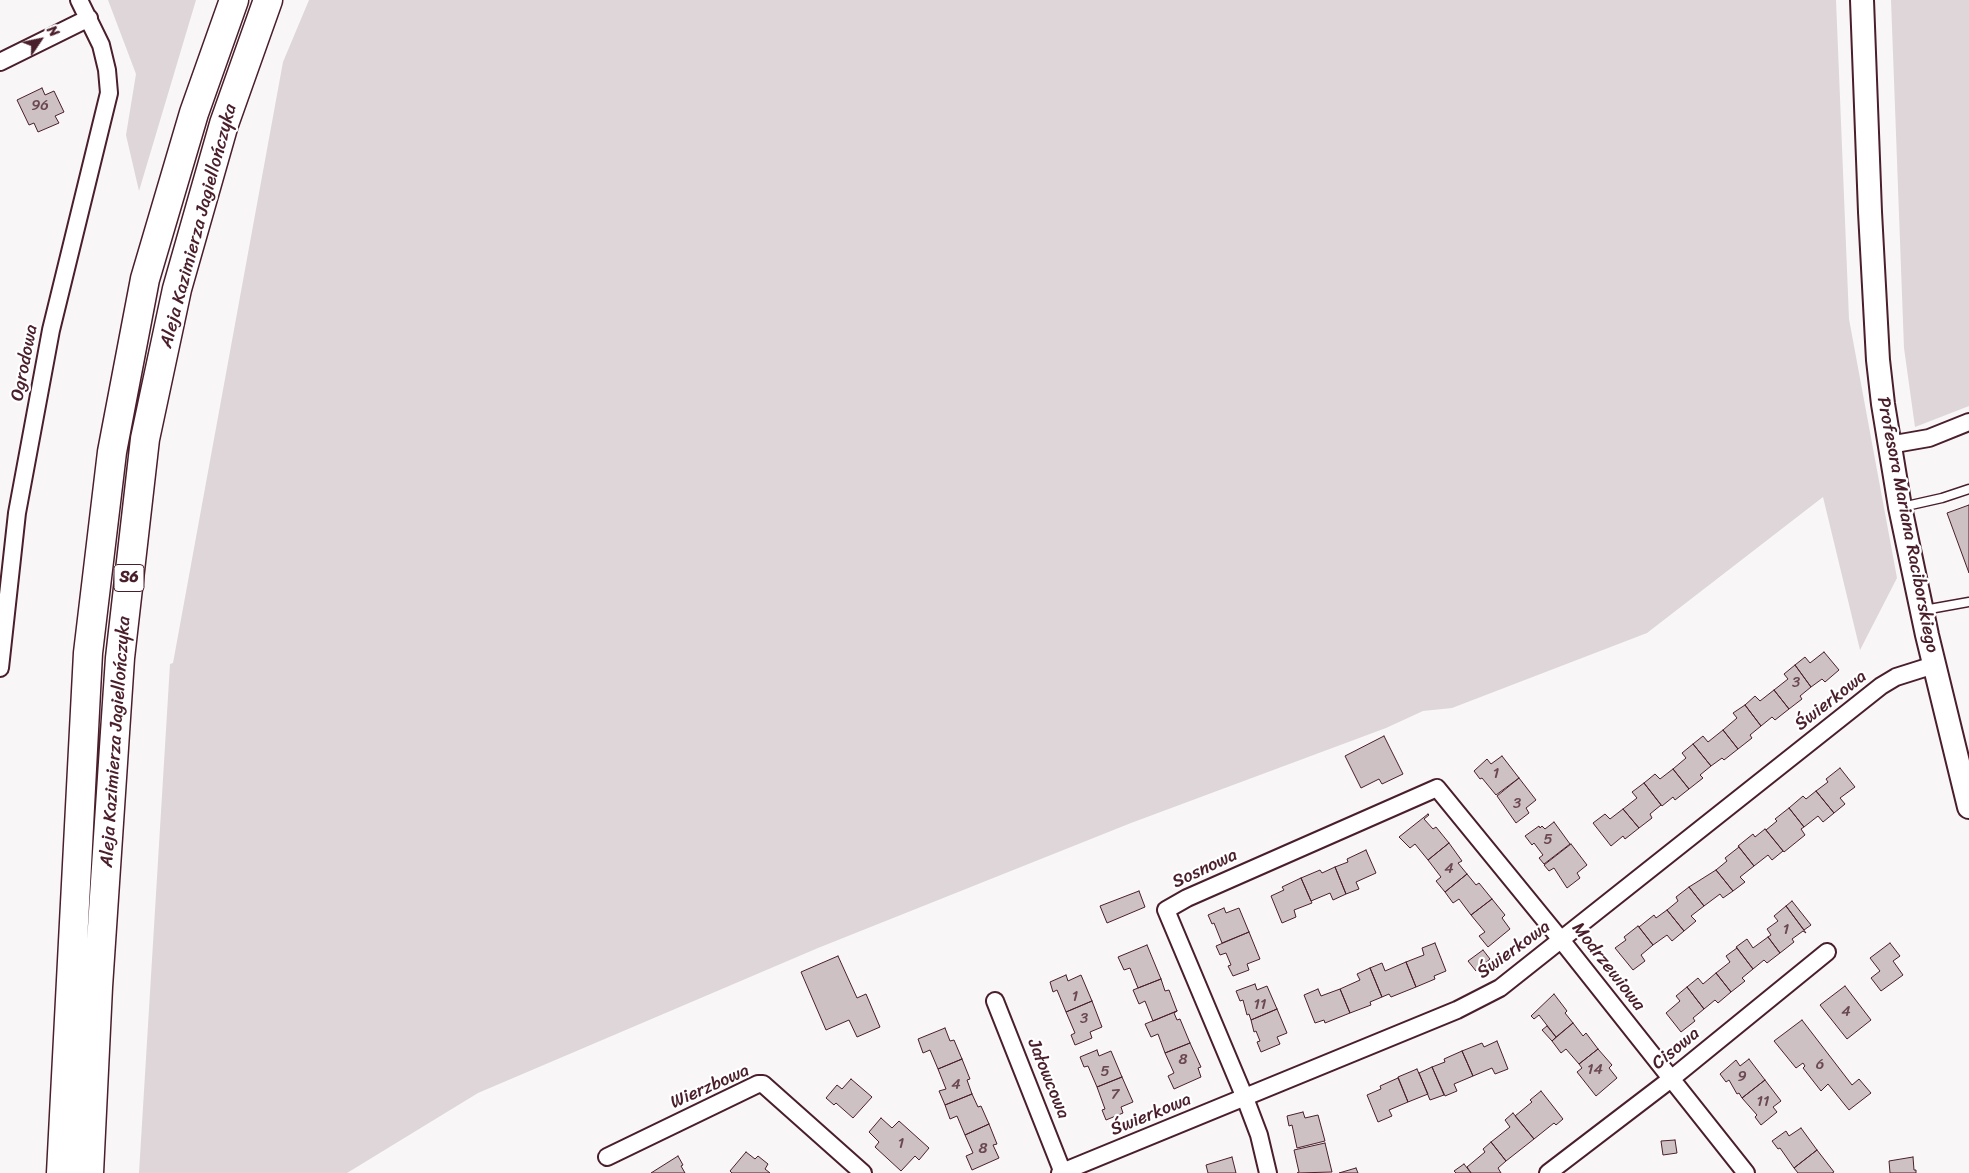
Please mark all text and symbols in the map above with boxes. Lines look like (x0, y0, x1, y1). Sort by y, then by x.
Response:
north arrow (15, 15, 65, 65)
text: N (40, 20, 66, 42)
house number: 96 (31, 97, 49, 115)
street label: Aleja Kazimierza Jagiellończyka (156, 102, 242, 350)
street label: Ogrodowa (7, 323, 43, 403)
street label: Profesora Mariana Raciborskiego (1872, 395, 1942, 655)
road number: S6 (114, 564, 144, 592)
street label: Aleja Kazimierza Jagiellończyka (96, 616, 136, 868)
street label: Świerkowa (1791, 666, 1871, 736)
house number: 3 (1792, 674, 1800, 692)
house number: 1 (1493, 765, 1499, 783)
house number: 3 (1513, 795, 1521, 813)
house number: 5 (1543, 831, 1553, 849)
street label: Sosnowa (1169, 845, 1241, 893)
house number: 4 (1444, 860, 1454, 878)
street label: Świerkowa (1473, 916, 1555, 984)
street label: Modrzewiowa (1567, 918, 1649, 1016)
house number: 1 (1783, 921, 1789, 939)
house number: 1 (1072, 988, 1078, 1006)
house number: 11 (1254, 996, 1266, 1014)
house number: 4 (1841, 1003, 1851, 1021)
house number: 3 (1080, 1010, 1088, 1028)
street label: Cisowa (1648, 1023, 1704, 1075)
street label: Jałowcowa (1022, 1036, 1074, 1122)
house number: 8 (1178, 1051, 1188, 1069)
house number: 6 (1816, 1056, 1824, 1074)
street label: Wierzbowa (667, 1060, 753, 1114)
house number: 14 (1587, 1061, 1603, 1079)
house number: 5 (1100, 1063, 1110, 1081)
house number: 9 (1737, 1068, 1747, 1086)
house number: 4 (951, 1076, 961, 1094)
house number: 7 (1111, 1086, 1119, 1104)
street label: Świerkowa (1107, 1089, 1195, 1141)
house number: 11 (1757, 1093, 1769, 1111)
house number: 1 (898, 1135, 904, 1153)
house number: 8 (978, 1140, 988, 1158)

